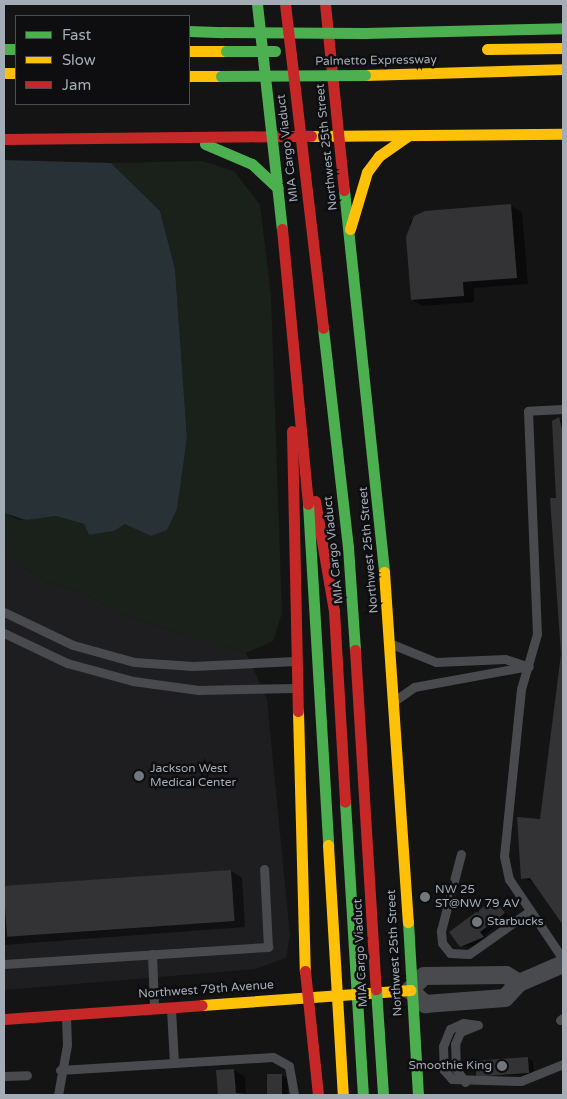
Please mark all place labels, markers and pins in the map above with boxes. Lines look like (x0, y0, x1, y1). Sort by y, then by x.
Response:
place label: Jackson West Medical Center (150, 762, 236, 790)
marker: Jackson West Medical Center (132, 769, 146, 783)
place label: NW 25 ST@NW 79 AV (435, 883, 520, 911)
marker: NW 25 ST@NW 79 AV (419, 891, 431, 903)
place label: Starbucks (487, 915, 544, 929)
marker: Starbucks (471, 916, 483, 928)
place label: Smoothie King (408, 1059, 492, 1073)
marker: Smoothie King (496, 1060, 508, 1072)

